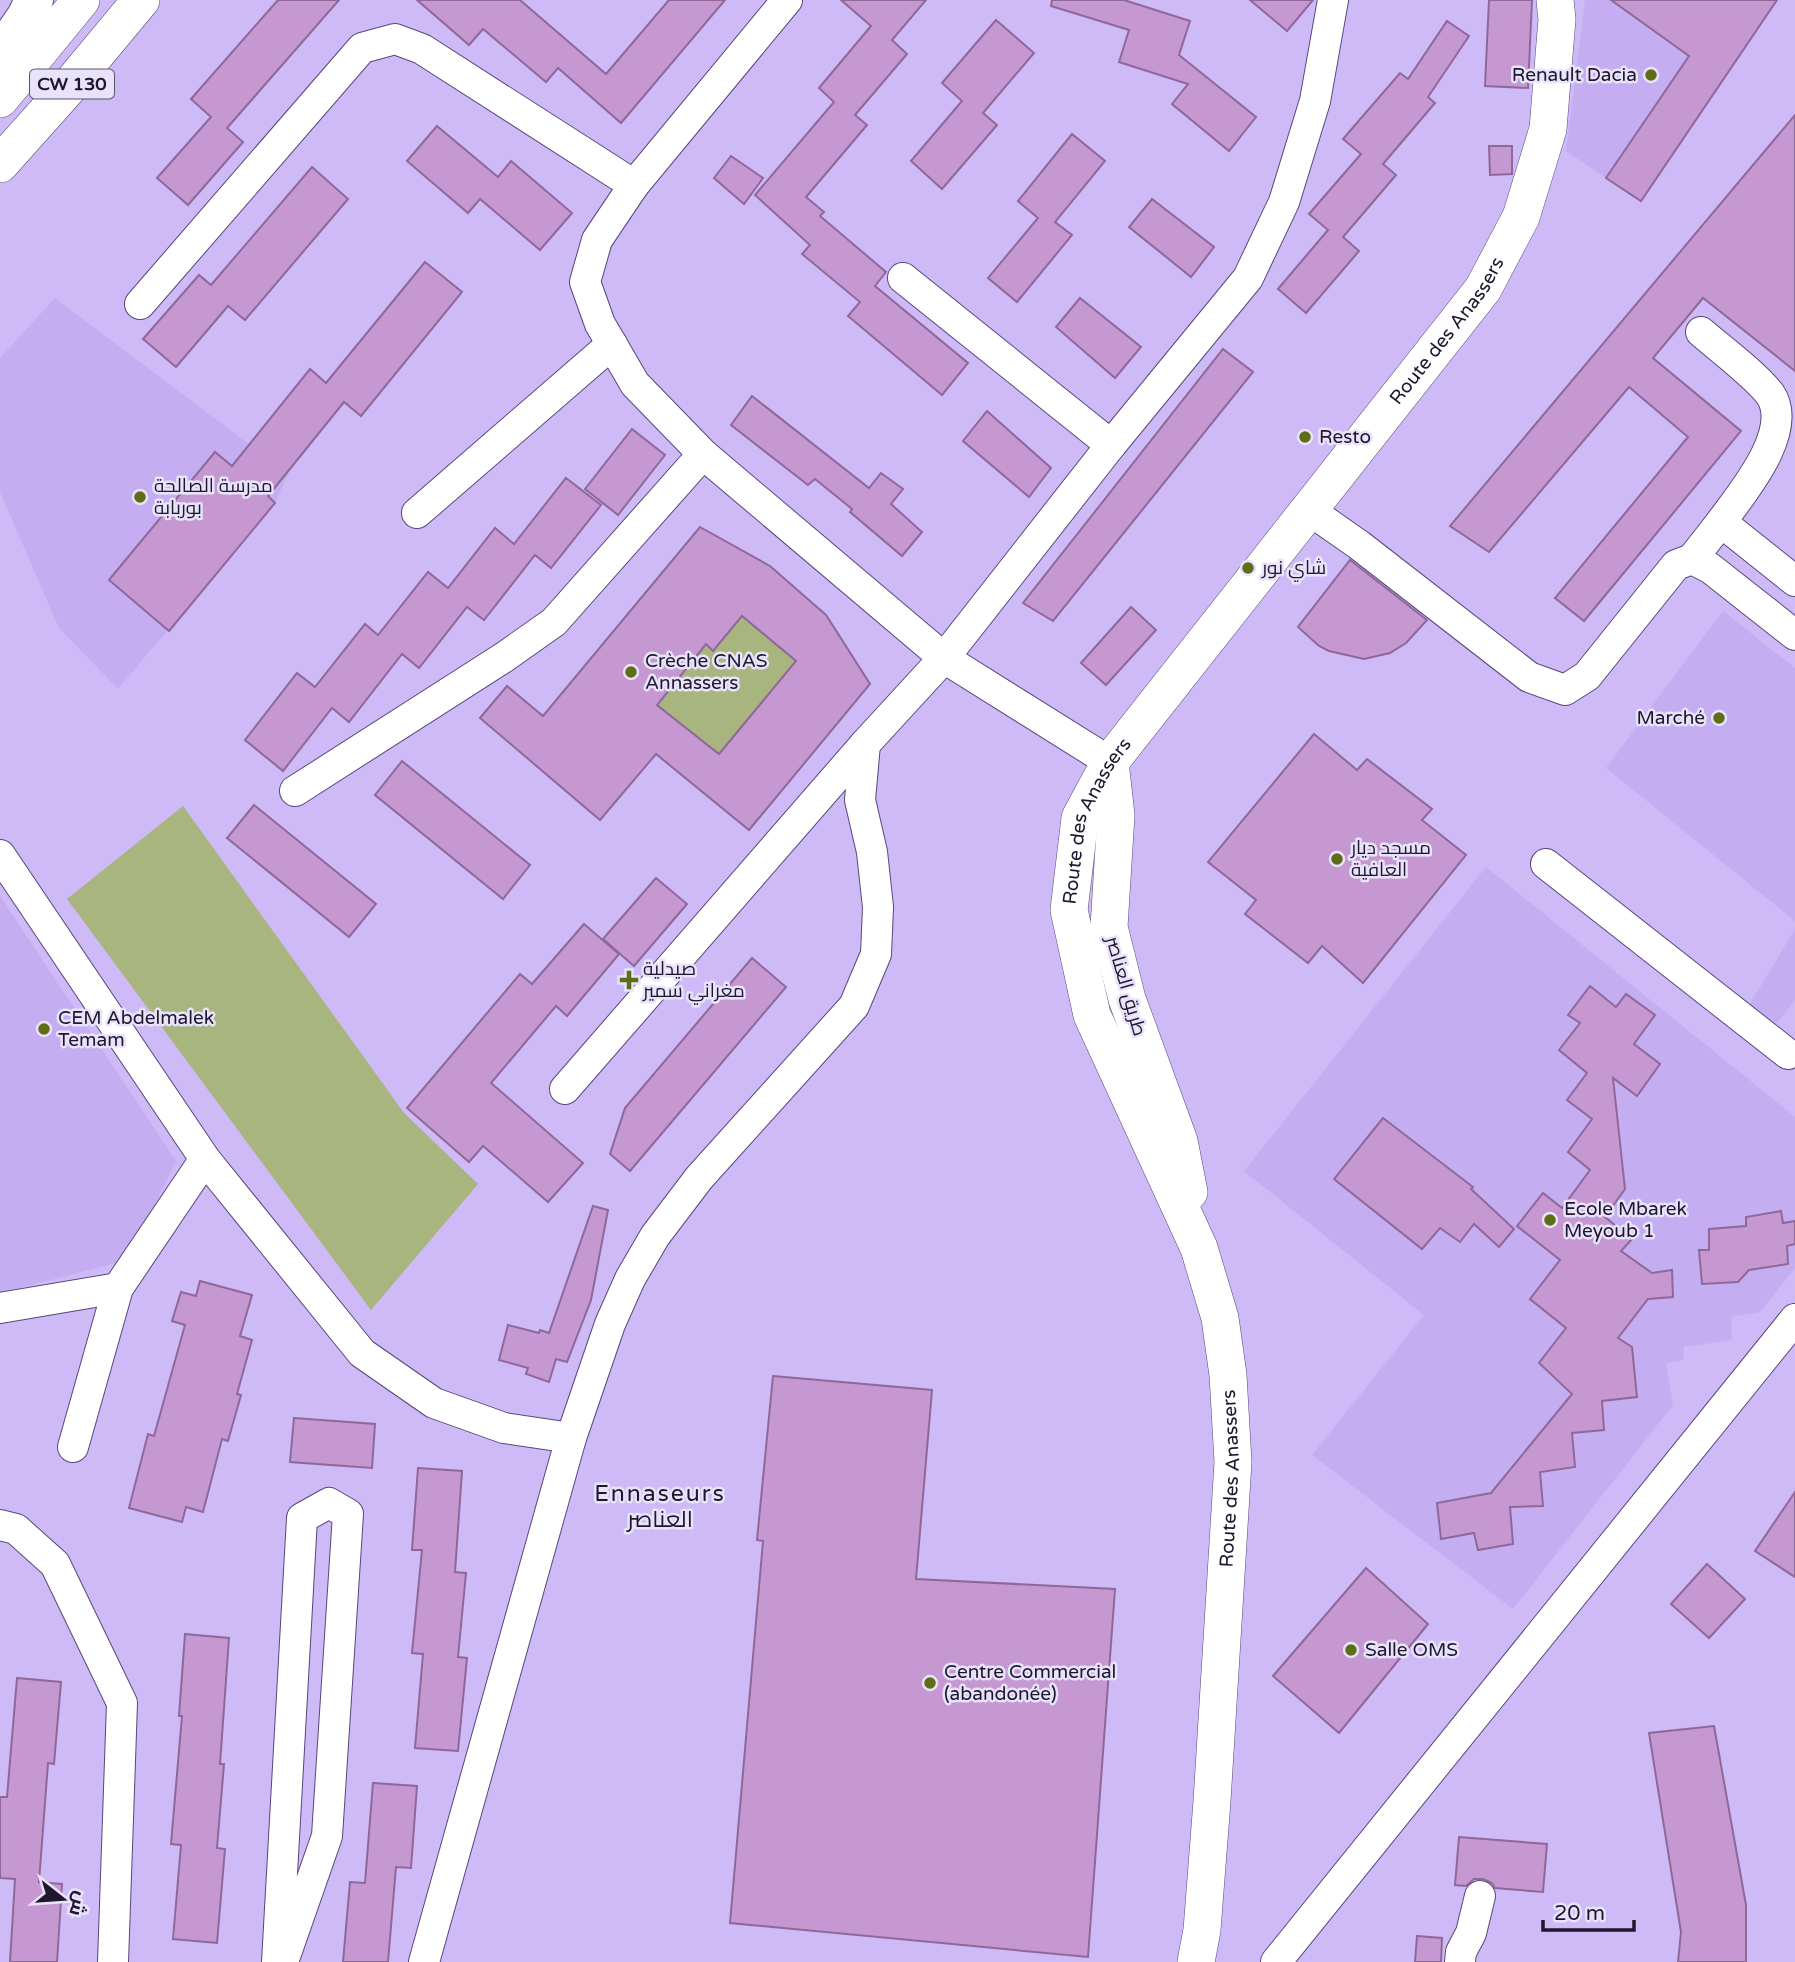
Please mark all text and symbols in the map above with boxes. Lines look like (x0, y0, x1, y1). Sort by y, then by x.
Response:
place label: Renault Dacia (1512, 64, 1637, 86)
marker: Renault Dacia (1643, 67, 1659, 83)
road number: CW 130 (30, 70, 114, 98)
street label: Route des Anassers (1385, 254, 1509, 409)
place label: Resto (1319, 426, 1371, 448)
marker: Resto (1297, 429, 1313, 445)
place label: مدرسة الصالحة بوربابة (154, 475, 273, 519)
marker: مدرسة الصالحة بوربابة (132, 489, 148, 505)
place label: شاي نور (1261, 557, 1326, 582)
marker: شاي نور (1240, 560, 1256, 576)
place label: Crèche CNAS Annassers (645, 650, 768, 694)
marker: Crèche CNAS Annassers (623, 664, 639, 680)
place label: Marché (1637, 707, 1705, 729)
marker: Marché (1711, 710, 1727, 726)
street label: Route des Anassers (1059, 734, 1136, 906)
place label: مسجد ديار العافية (1350, 837, 1431, 881)
marker: مسجد ديار العافية (1329, 851, 1345, 867)
street label: طريق العناصر (1100, 933, 1151, 1039)
place label: صيدلية مغراني سمير (642, 958, 745, 1005)
marker: صيدلية مغراني سمير (621, 972, 637, 988)
place label: CEM Abdelmalek Temam (58, 1007, 214, 1051)
marker: CEM Abdelmalek Temam (36, 1021, 52, 1037)
place label: Ecole Mbarek Meyoub 1 (1564, 1198, 1687, 1242)
marker: Ecole Mbarek Meyoub 1 (1542, 1212, 1558, 1228)
street label: Route des Anassers (1215, 1389, 1244, 1568)
district label: Ennaseurs العناصر (594, 1480, 726, 1534)
place label: Salle OMS (1365, 1639, 1458, 1661)
marker: Salle OMS (1343, 1642, 1359, 1658)
place label: Centre Commercial (abandonée) (944, 1661, 1116, 1705)
marker: Centre Commercial (abandonée) (922, 1675, 938, 1691)
north arrow (28, 1864, 98, 1934)
scale bar (1543, 1888, 1634, 1932)
text: ش (64, 1889, 92, 1919)
text: 20 m (1554, 1901, 1605, 1926)

